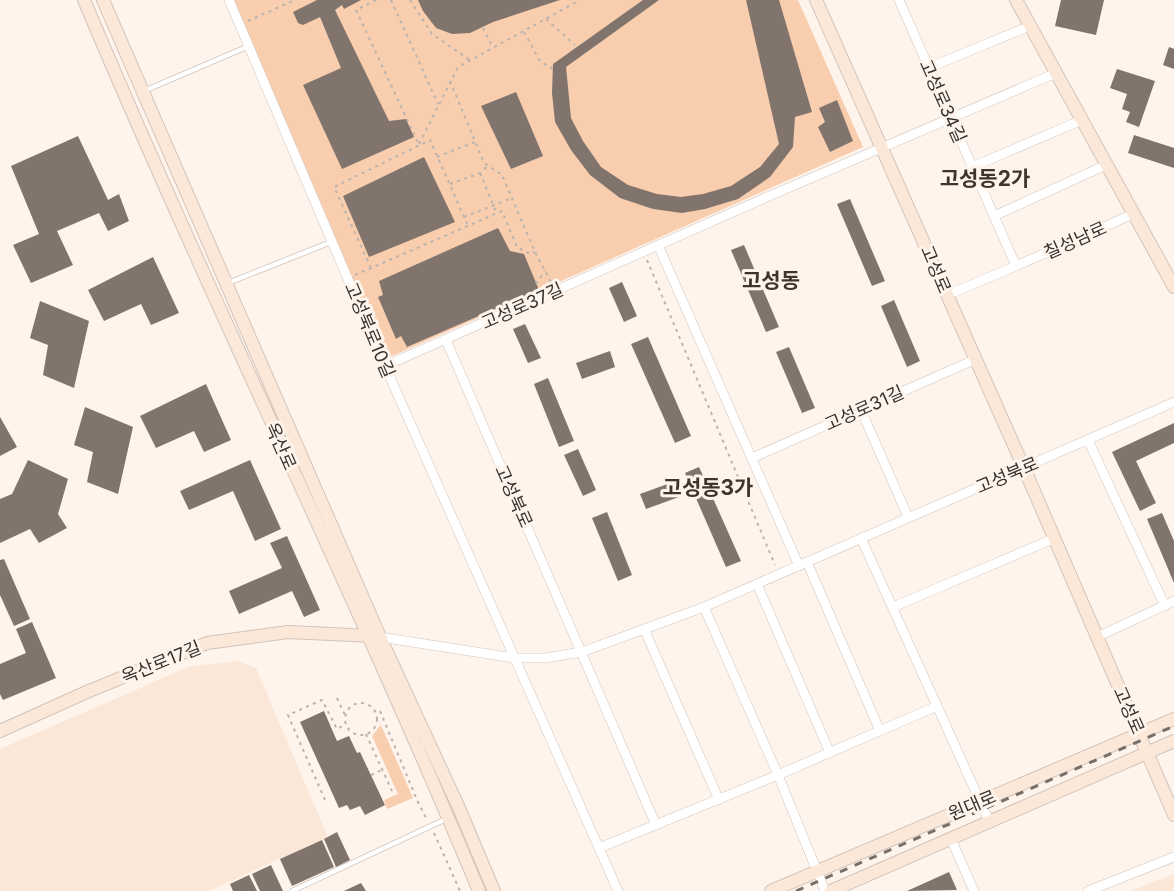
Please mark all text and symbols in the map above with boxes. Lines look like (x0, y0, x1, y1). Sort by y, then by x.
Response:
street label: 고성로34길 (915, 56, 971, 146)
district label: 고성동2가 (940, 166, 1030, 191)
street label: 칠성남로 (1040, 217, 1110, 263)
street label: 고성로 (917, 242, 955, 296)
district label: 고성동 (742, 268, 800, 293)
street label: 고성북로10길 (341, 279, 399, 381)
street label: 고성로37길 (478, 279, 566, 333)
street label: 고성로31길 (821, 381, 907, 435)
street label: 옥산로 (261, 419, 301, 473)
street label: 고성북로 (972, 452, 1042, 498)
street label: 고성북로 (491, 461, 537, 531)
district label: 고성동3가 (663, 475, 753, 500)
street label: 옥산로17길 (118, 637, 204, 687)
street label: 고성로 (1109, 683, 1149, 737)
street label: 원대로 (945, 786, 999, 824)

